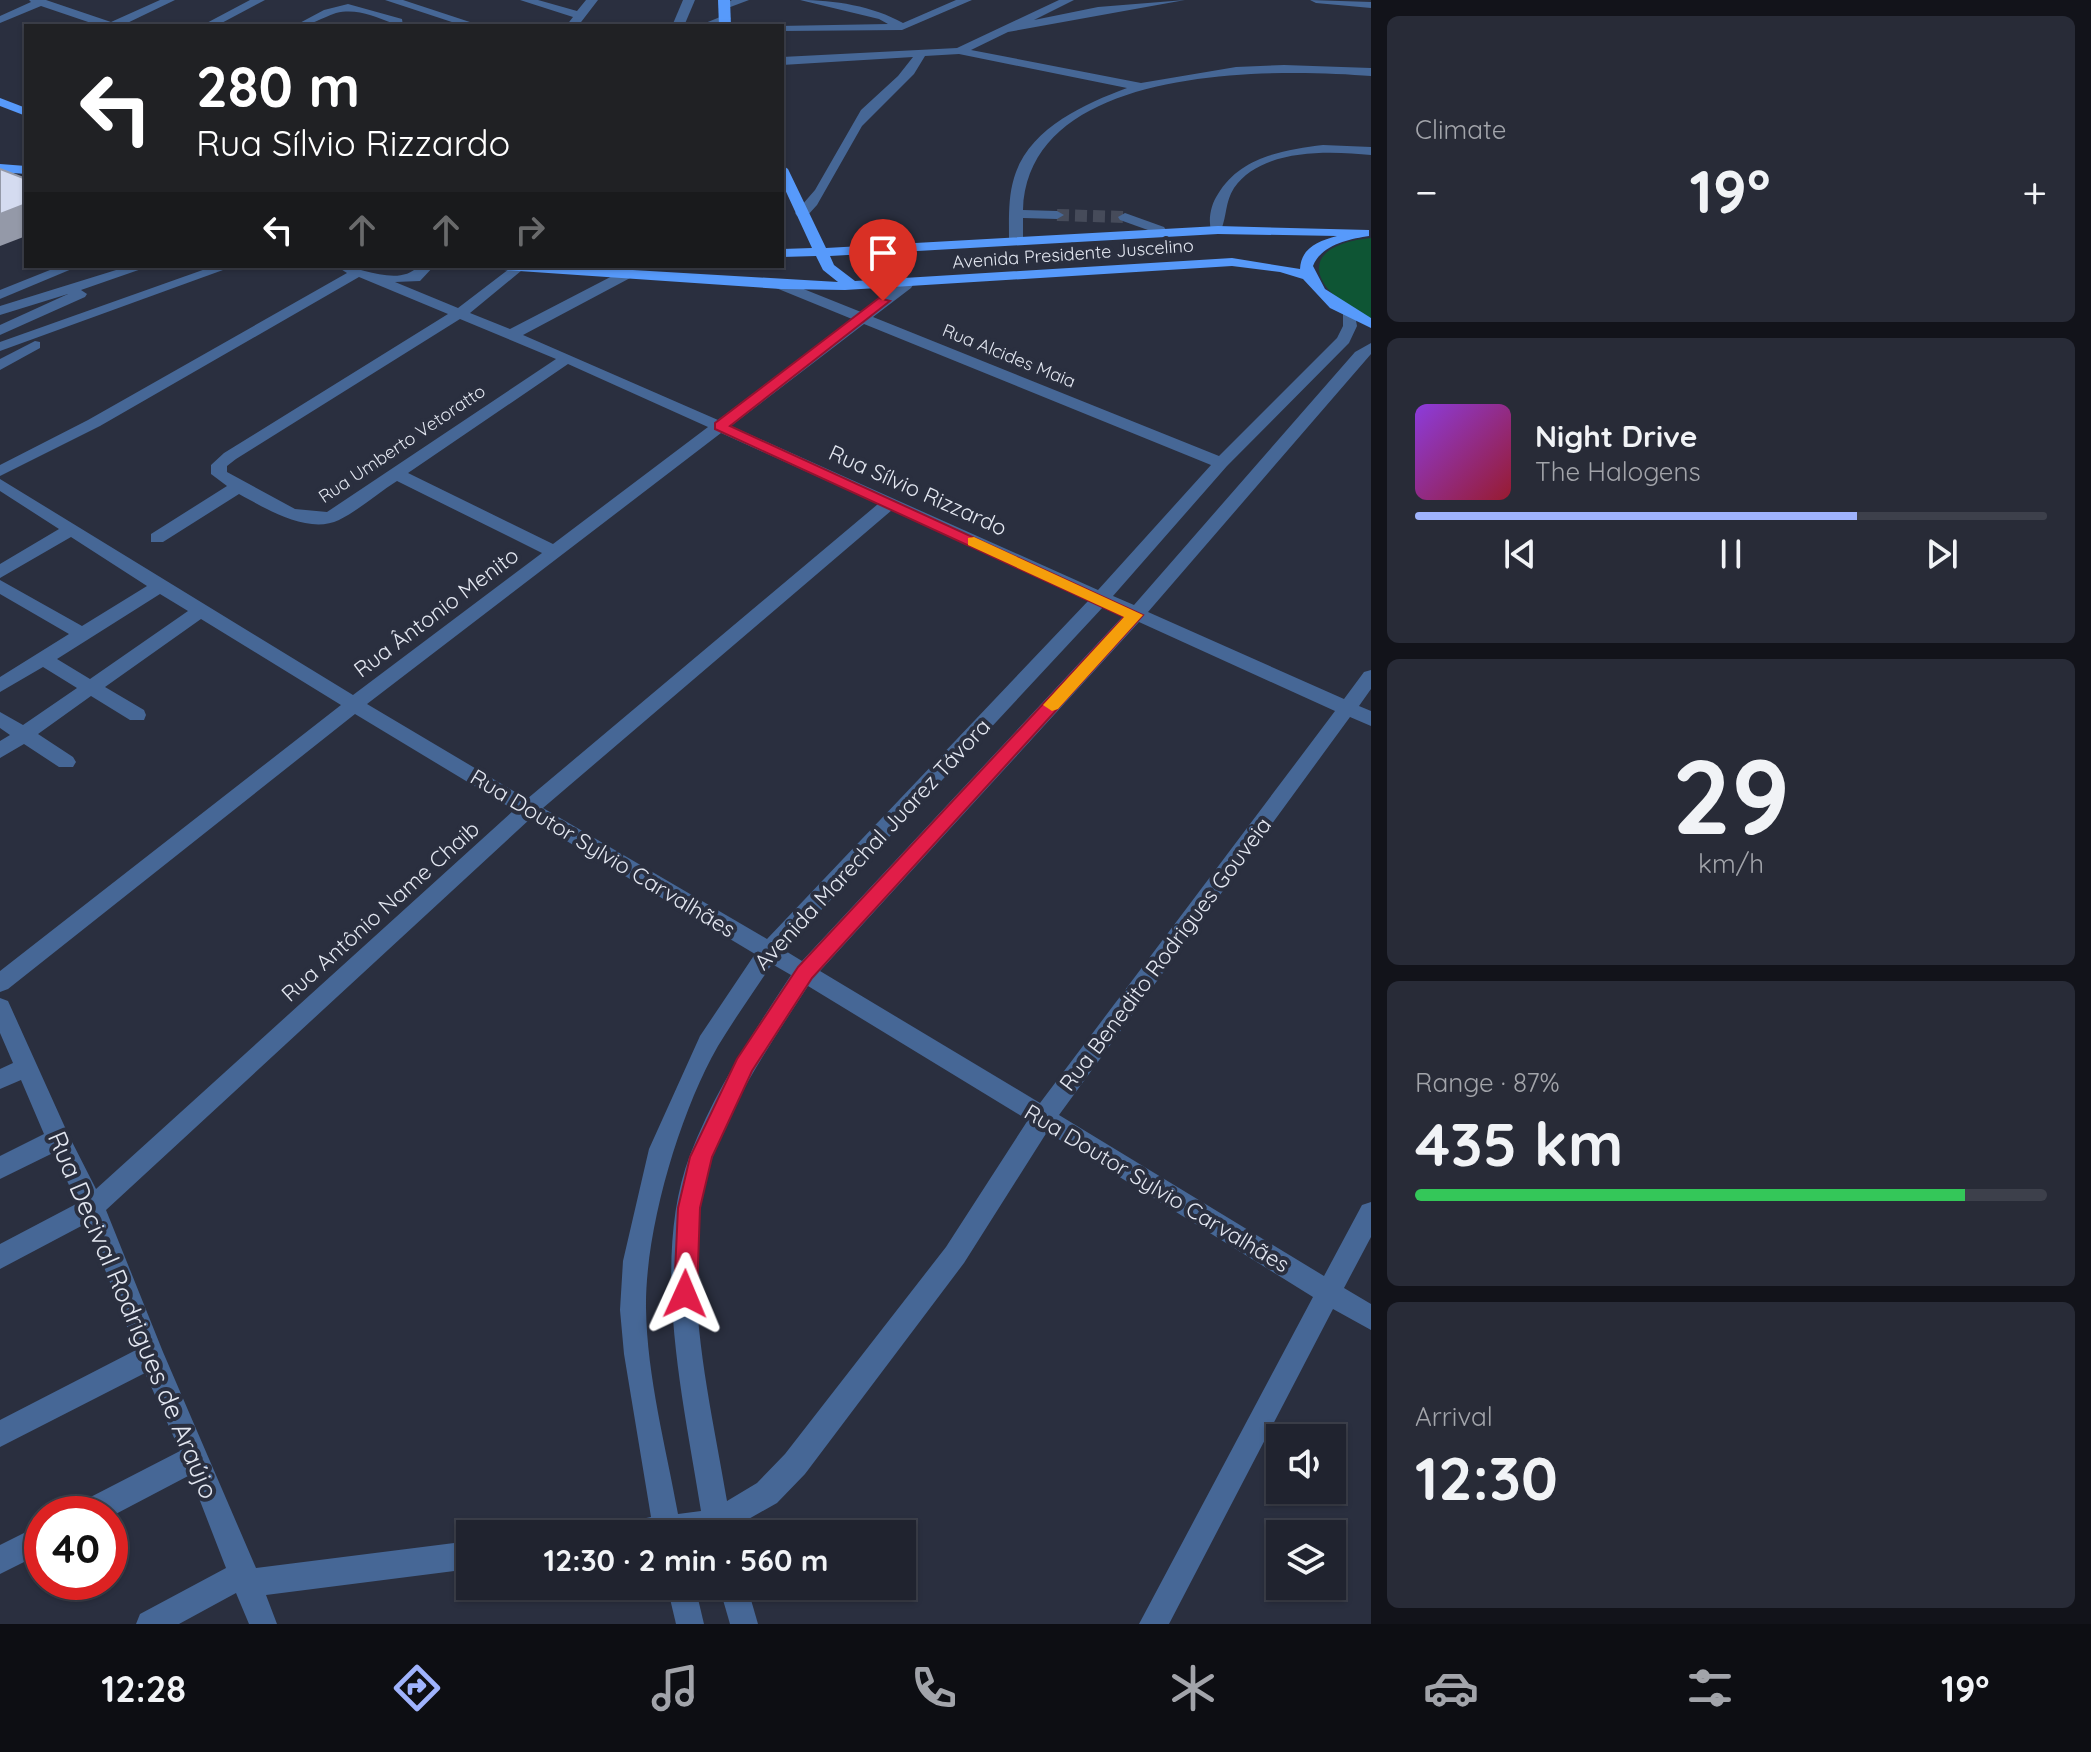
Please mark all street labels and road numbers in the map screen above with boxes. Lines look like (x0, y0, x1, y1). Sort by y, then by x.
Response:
street label: Avenida Presidente Juscelino (952, 234, 1194, 273)
street label: Rua Alcides Maia (939, 318, 1079, 393)
street label: Rua Umberto Vetoratto (314, 379, 489, 508)
street label: Rua Sílvio Rizzardo (825, 438, 1011, 542)
street label: Rua Ântonio Menito (348, 541, 524, 683)
street label: Avenida Marechal Juarez Távora (748, 712, 996, 976)
street label: Rua Doutor Sylvio Carvalhães (465, 763, 741, 943)
street label: Rua Benedito Rodrigues Gouveia (1053, 812, 1277, 1096)
street label: Rua Antônio Name Chaib (275, 815, 485, 1007)
street label: Rua Doutor Sylvio Carvalhães (1019, 1098, 1295, 1278)
street label: Rua Decival Rodrigues de Araújo (41, 1126, 226, 1504)

